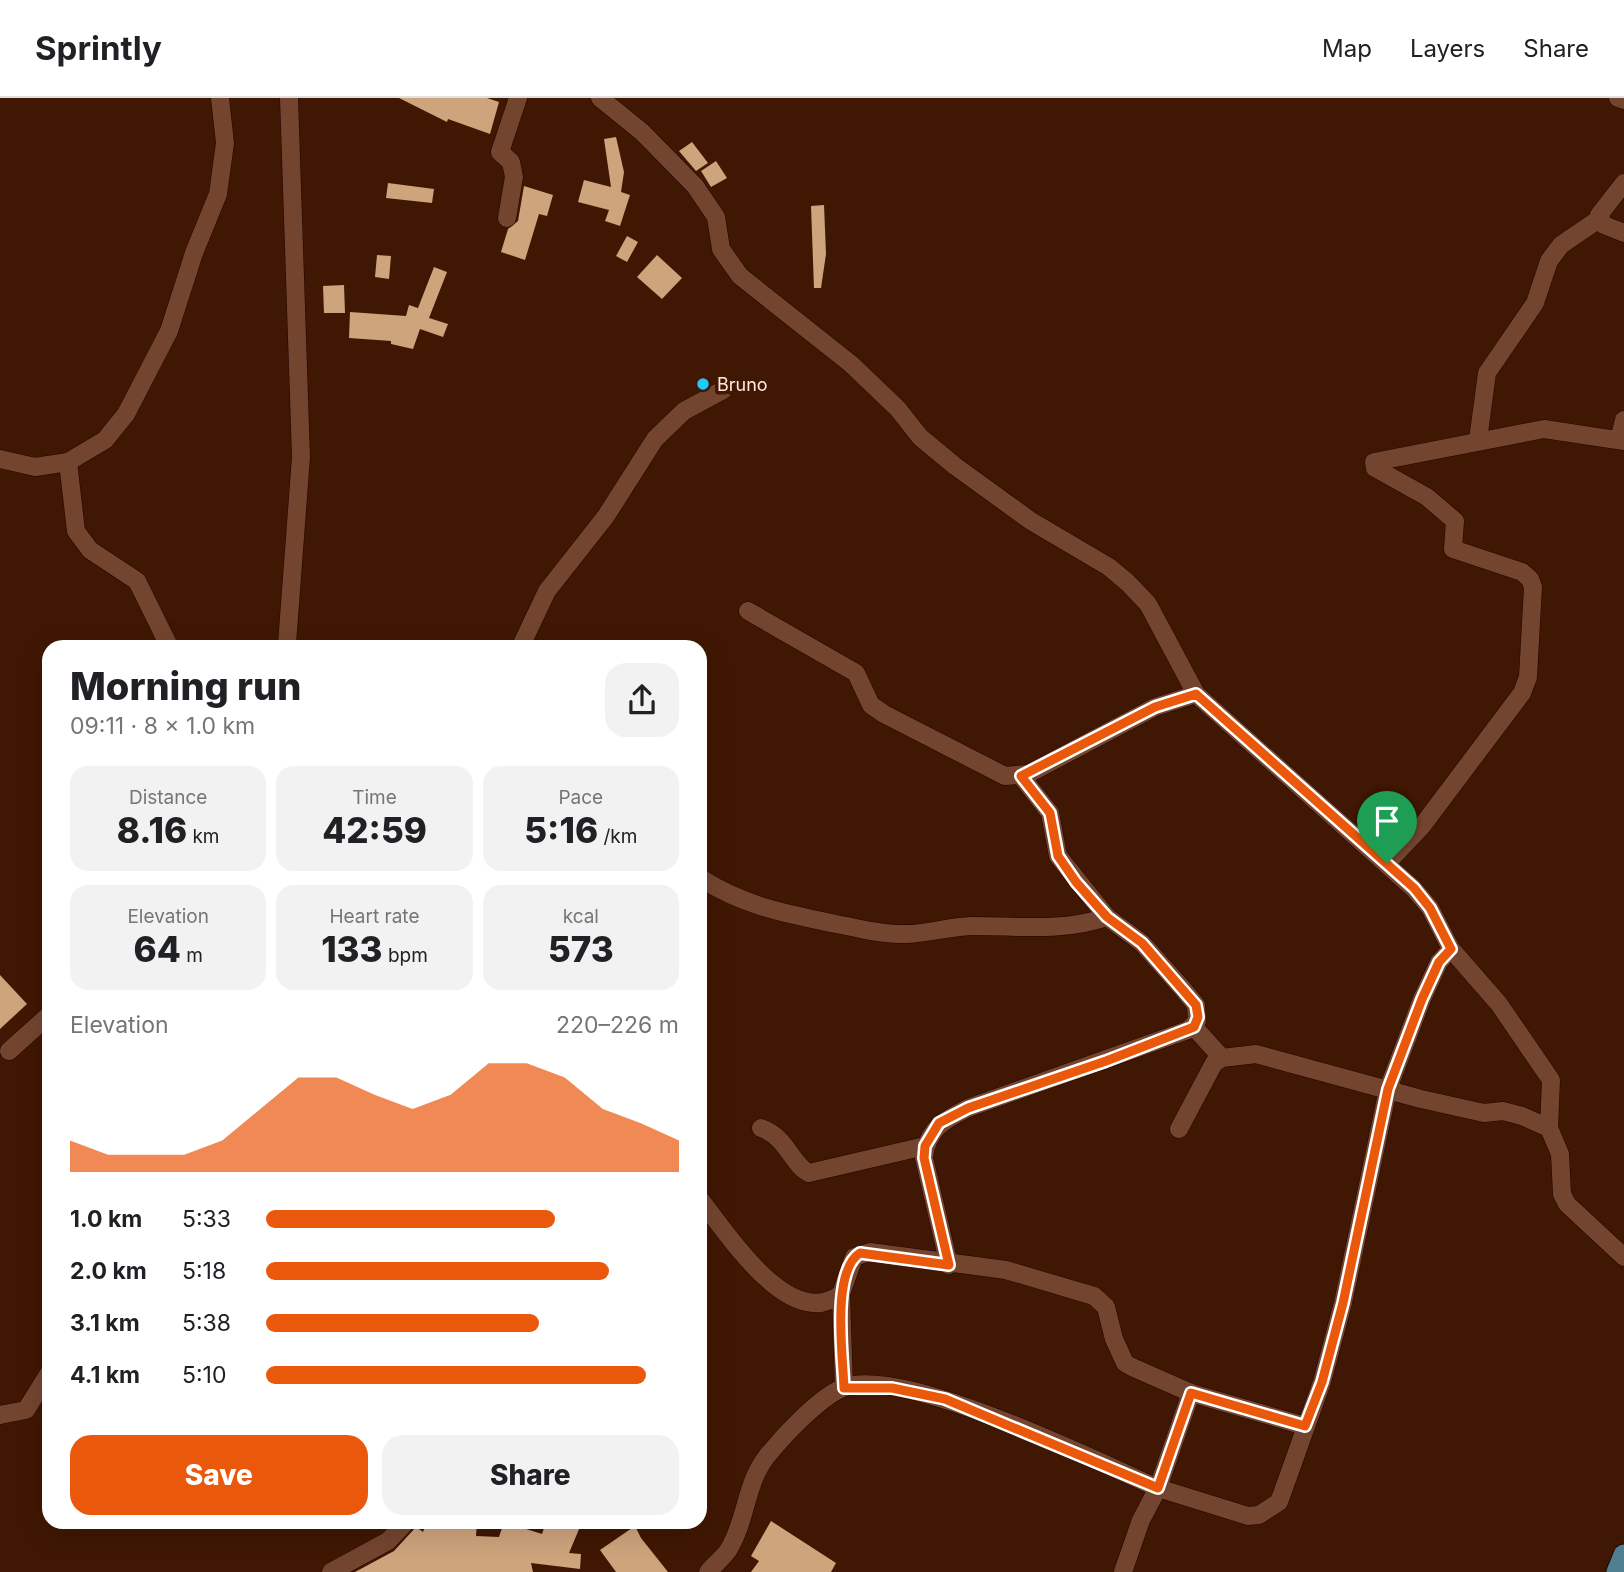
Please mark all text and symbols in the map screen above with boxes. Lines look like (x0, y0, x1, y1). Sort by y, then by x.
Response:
text: Sprintly (35, 28, 162, 68)
text: Map (1322, 34, 1372, 63)
text: Layers (1410, 34, 1485, 63)
text: Share (1523, 34, 1589, 63)
place label: Bruno (717, 374, 768, 395)
marker: Bruno (695, 376, 711, 392)
text: Morning run (70, 663, 301, 709)
button: share (605, 663, 679, 737)
text: 09:11 · 8 × 1.0 km (70, 712, 255, 740)
text: Distance (129, 786, 207, 809)
text: Time (352, 786, 397, 809)
text: Pace (558, 786, 603, 809)
pin (1357, 791, 1417, 863)
icon: arrive (1368, 802, 1406, 840)
text: 8.16 (117, 809, 187, 851)
text: 42:59 (322, 809, 427, 851)
text: 5:16 (524, 809, 598, 851)
text: km (187, 825, 220, 848)
text: /km (598, 825, 637, 848)
text: Elevation (127, 905, 209, 928)
text: Heart rate (329, 905, 419, 928)
text: kcal (563, 905, 599, 928)
text: 64 (134, 928, 181, 970)
text: 133 (321, 928, 383, 970)
text: 573 (548, 928, 614, 970)
text: m (181, 944, 203, 967)
text: bpm (383, 944, 428, 967)
text: Elevation (70, 1011, 169, 1039)
text: 220–226 m (556, 1011, 679, 1039)
text: 1.0 km (70, 1205, 142, 1233)
text: 5:33 (182, 1205, 231, 1233)
text: 2.0 km (70, 1257, 147, 1285)
text: 5:18 (182, 1257, 226, 1285)
text: 3.1 km (70, 1309, 140, 1337)
text: 5:38 (182, 1309, 231, 1337)
text: 4.1 km (70, 1361, 140, 1389)
text: 5:10 (182, 1361, 226, 1389)
button: Save (70, 1435, 368, 1515)
button: Share (382, 1435, 679, 1515)

